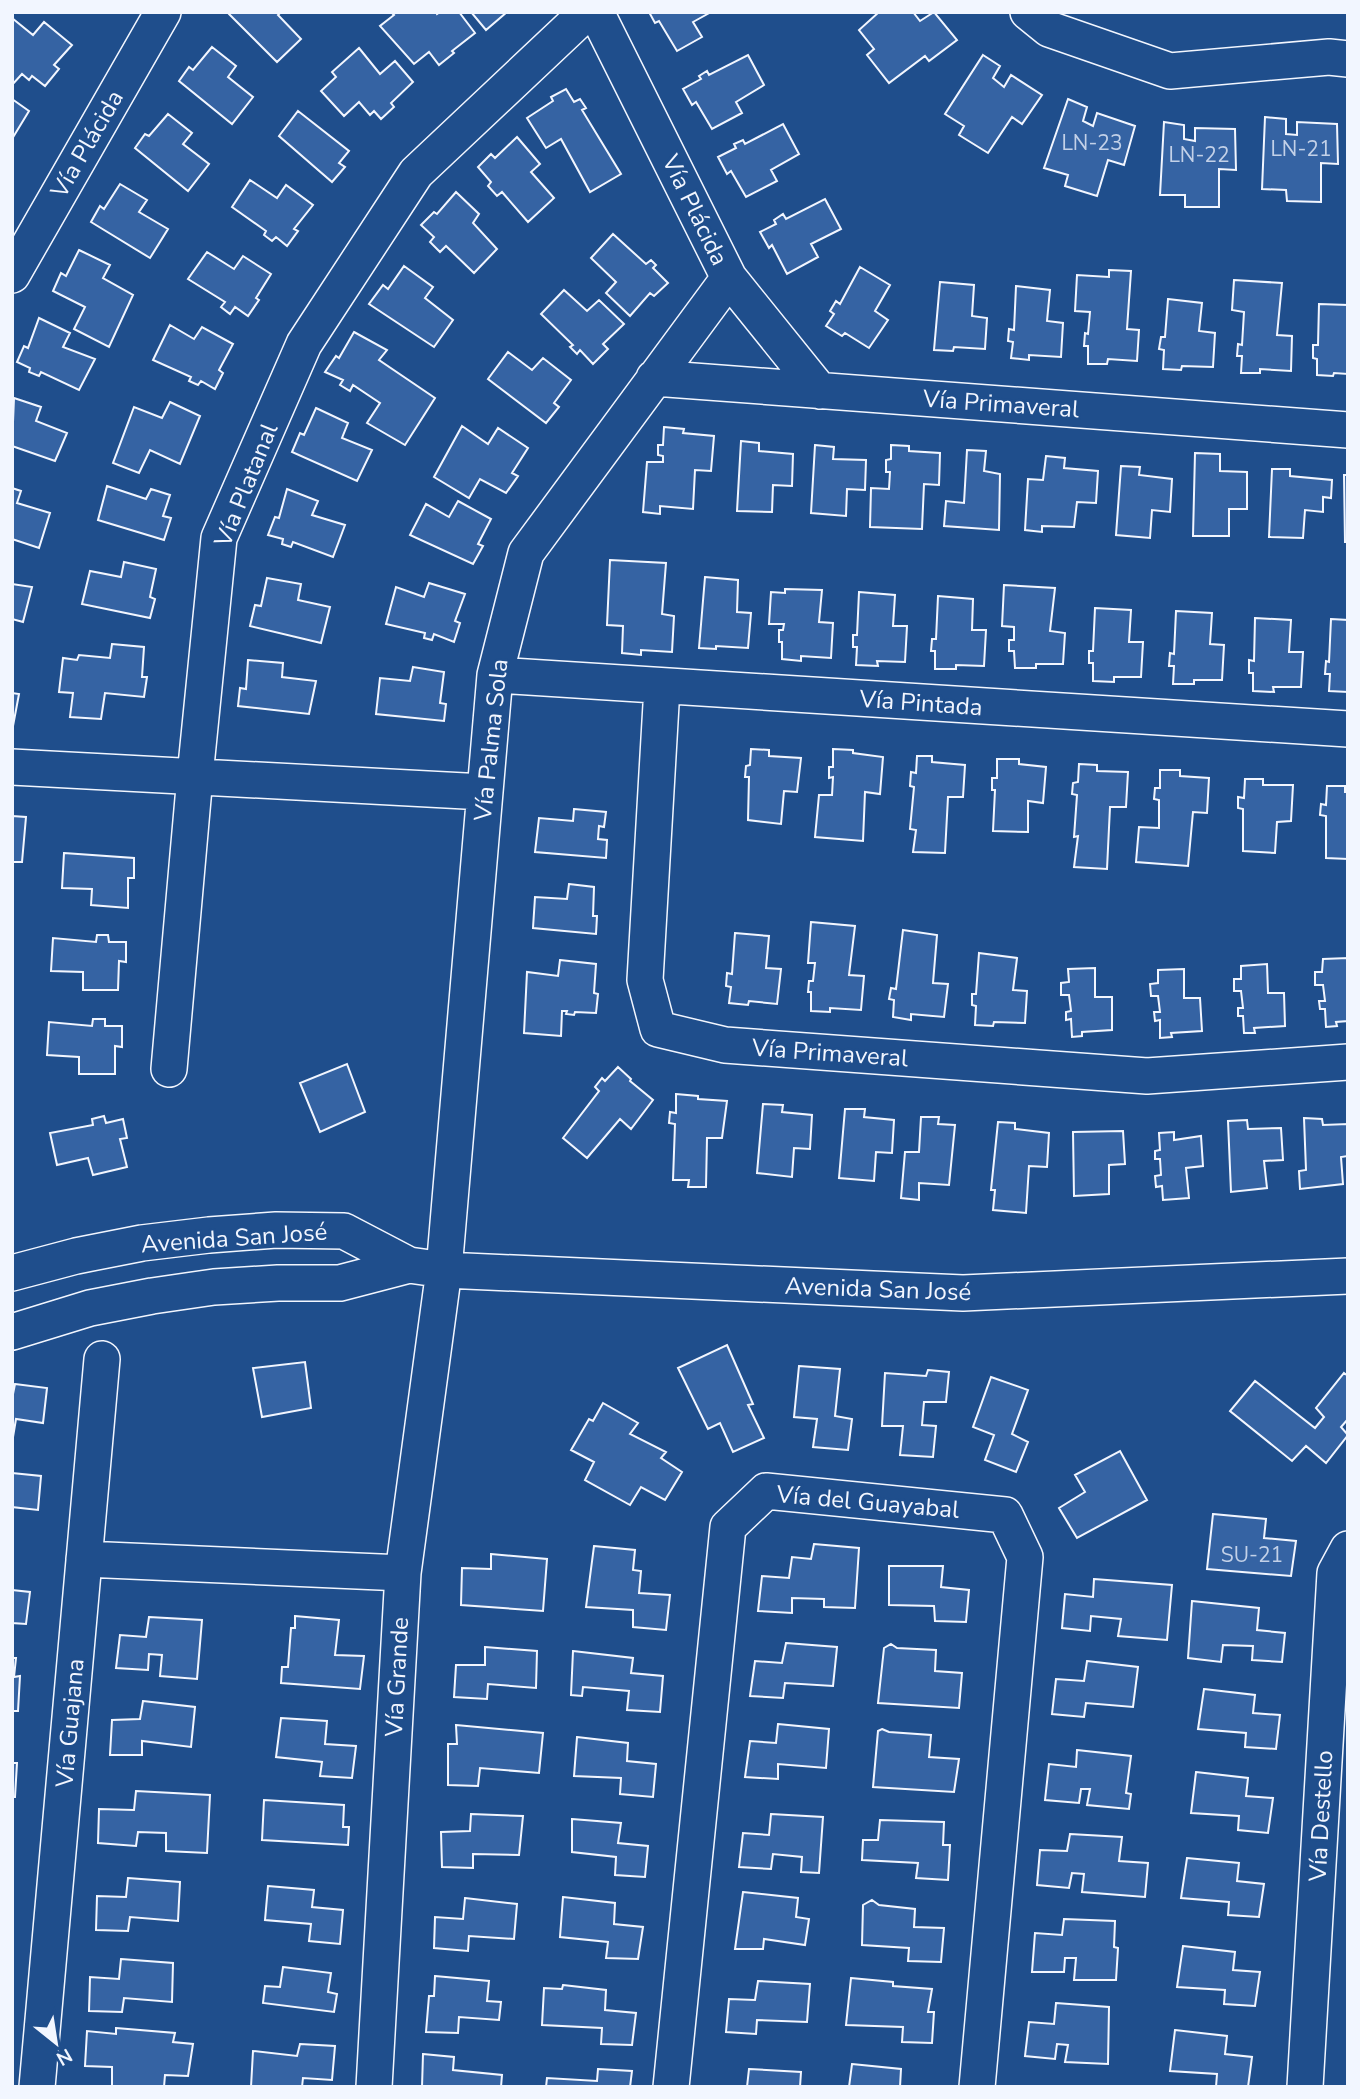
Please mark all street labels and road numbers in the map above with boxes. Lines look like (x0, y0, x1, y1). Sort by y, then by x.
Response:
street label: Vía Plácida (43, 84, 131, 205)
street label: Vía Plácida (654, 148, 736, 271)
street label: Vía Primaveral (921, 383, 1080, 425)
street label: Vía Platanal (206, 418, 285, 552)
street label: Vía Palma Sola (466, 657, 515, 824)
street label: Vía Pintada (857, 683, 984, 723)
street label: Vía Primaveral (750, 1032, 909, 1074)
street label: Avenida San José (140, 1216, 328, 1260)
street label: Avenida San José (784, 1270, 972, 1308)
street label: Vía del Guayabal (774, 1478, 961, 1526)
street label: Vía Grande (378, 1616, 416, 1739)
street label: Vía Guajana (48, 1657, 92, 1790)
street label: Vía Destello (1302, 1750, 1340, 1883)

